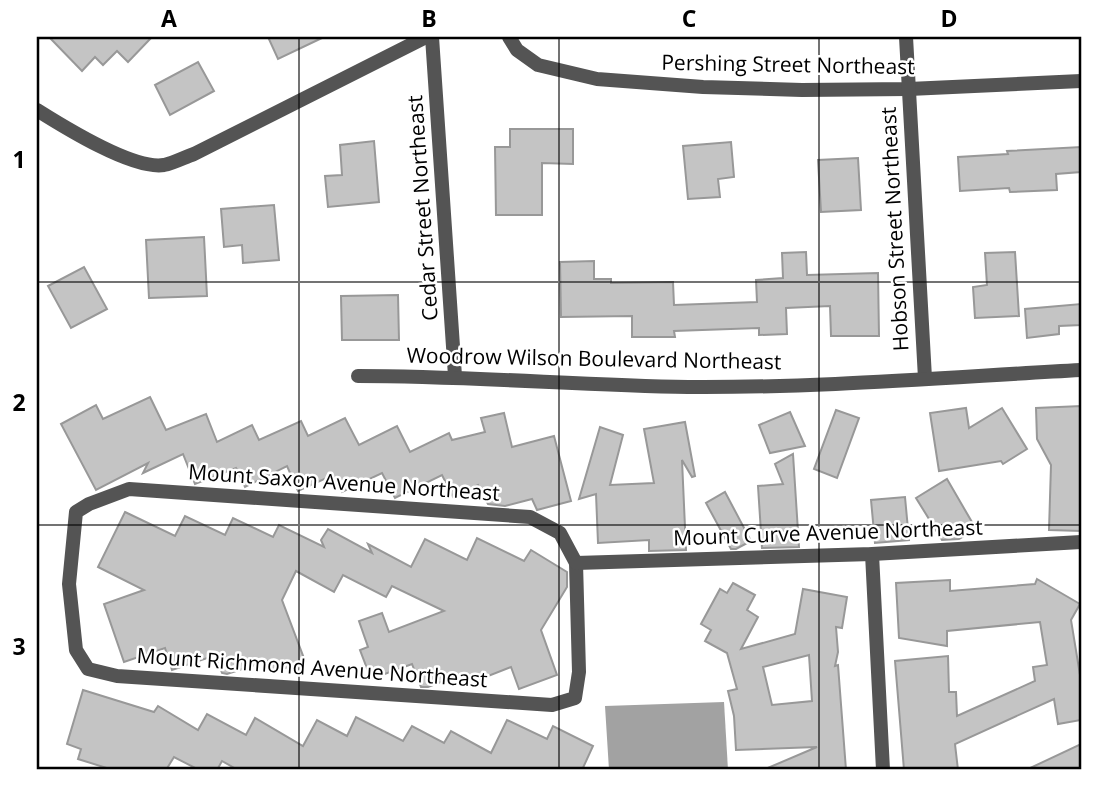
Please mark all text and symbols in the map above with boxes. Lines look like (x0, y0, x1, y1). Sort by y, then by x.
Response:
text: A (161, 2, 177, 34)
text: B (421, 2, 437, 34)
text: C (682, 2, 696, 34)
text: D (940, 2, 958, 34)
street label: Pershing Street Northeast (661, 48, 915, 80)
street label: Cedar Street Northeast (400, 94, 444, 322)
street label: Hobson Street Northeast (874, 106, 914, 352)
text: 1 (12, 143, 26, 175)
street label: Woodrow Wilson Boulevard Northeast (406, 341, 782, 375)
text: 2 (12, 386, 26, 418)
street label: Mount Saxon Avenue Northeast (187, 457, 501, 507)
street label: Mount Curve Avenue Northeast (673, 513, 983, 551)
text: 3 (12, 630, 26, 662)
street label: Mount Richmond Avenue Northeast (136, 641, 488, 693)

